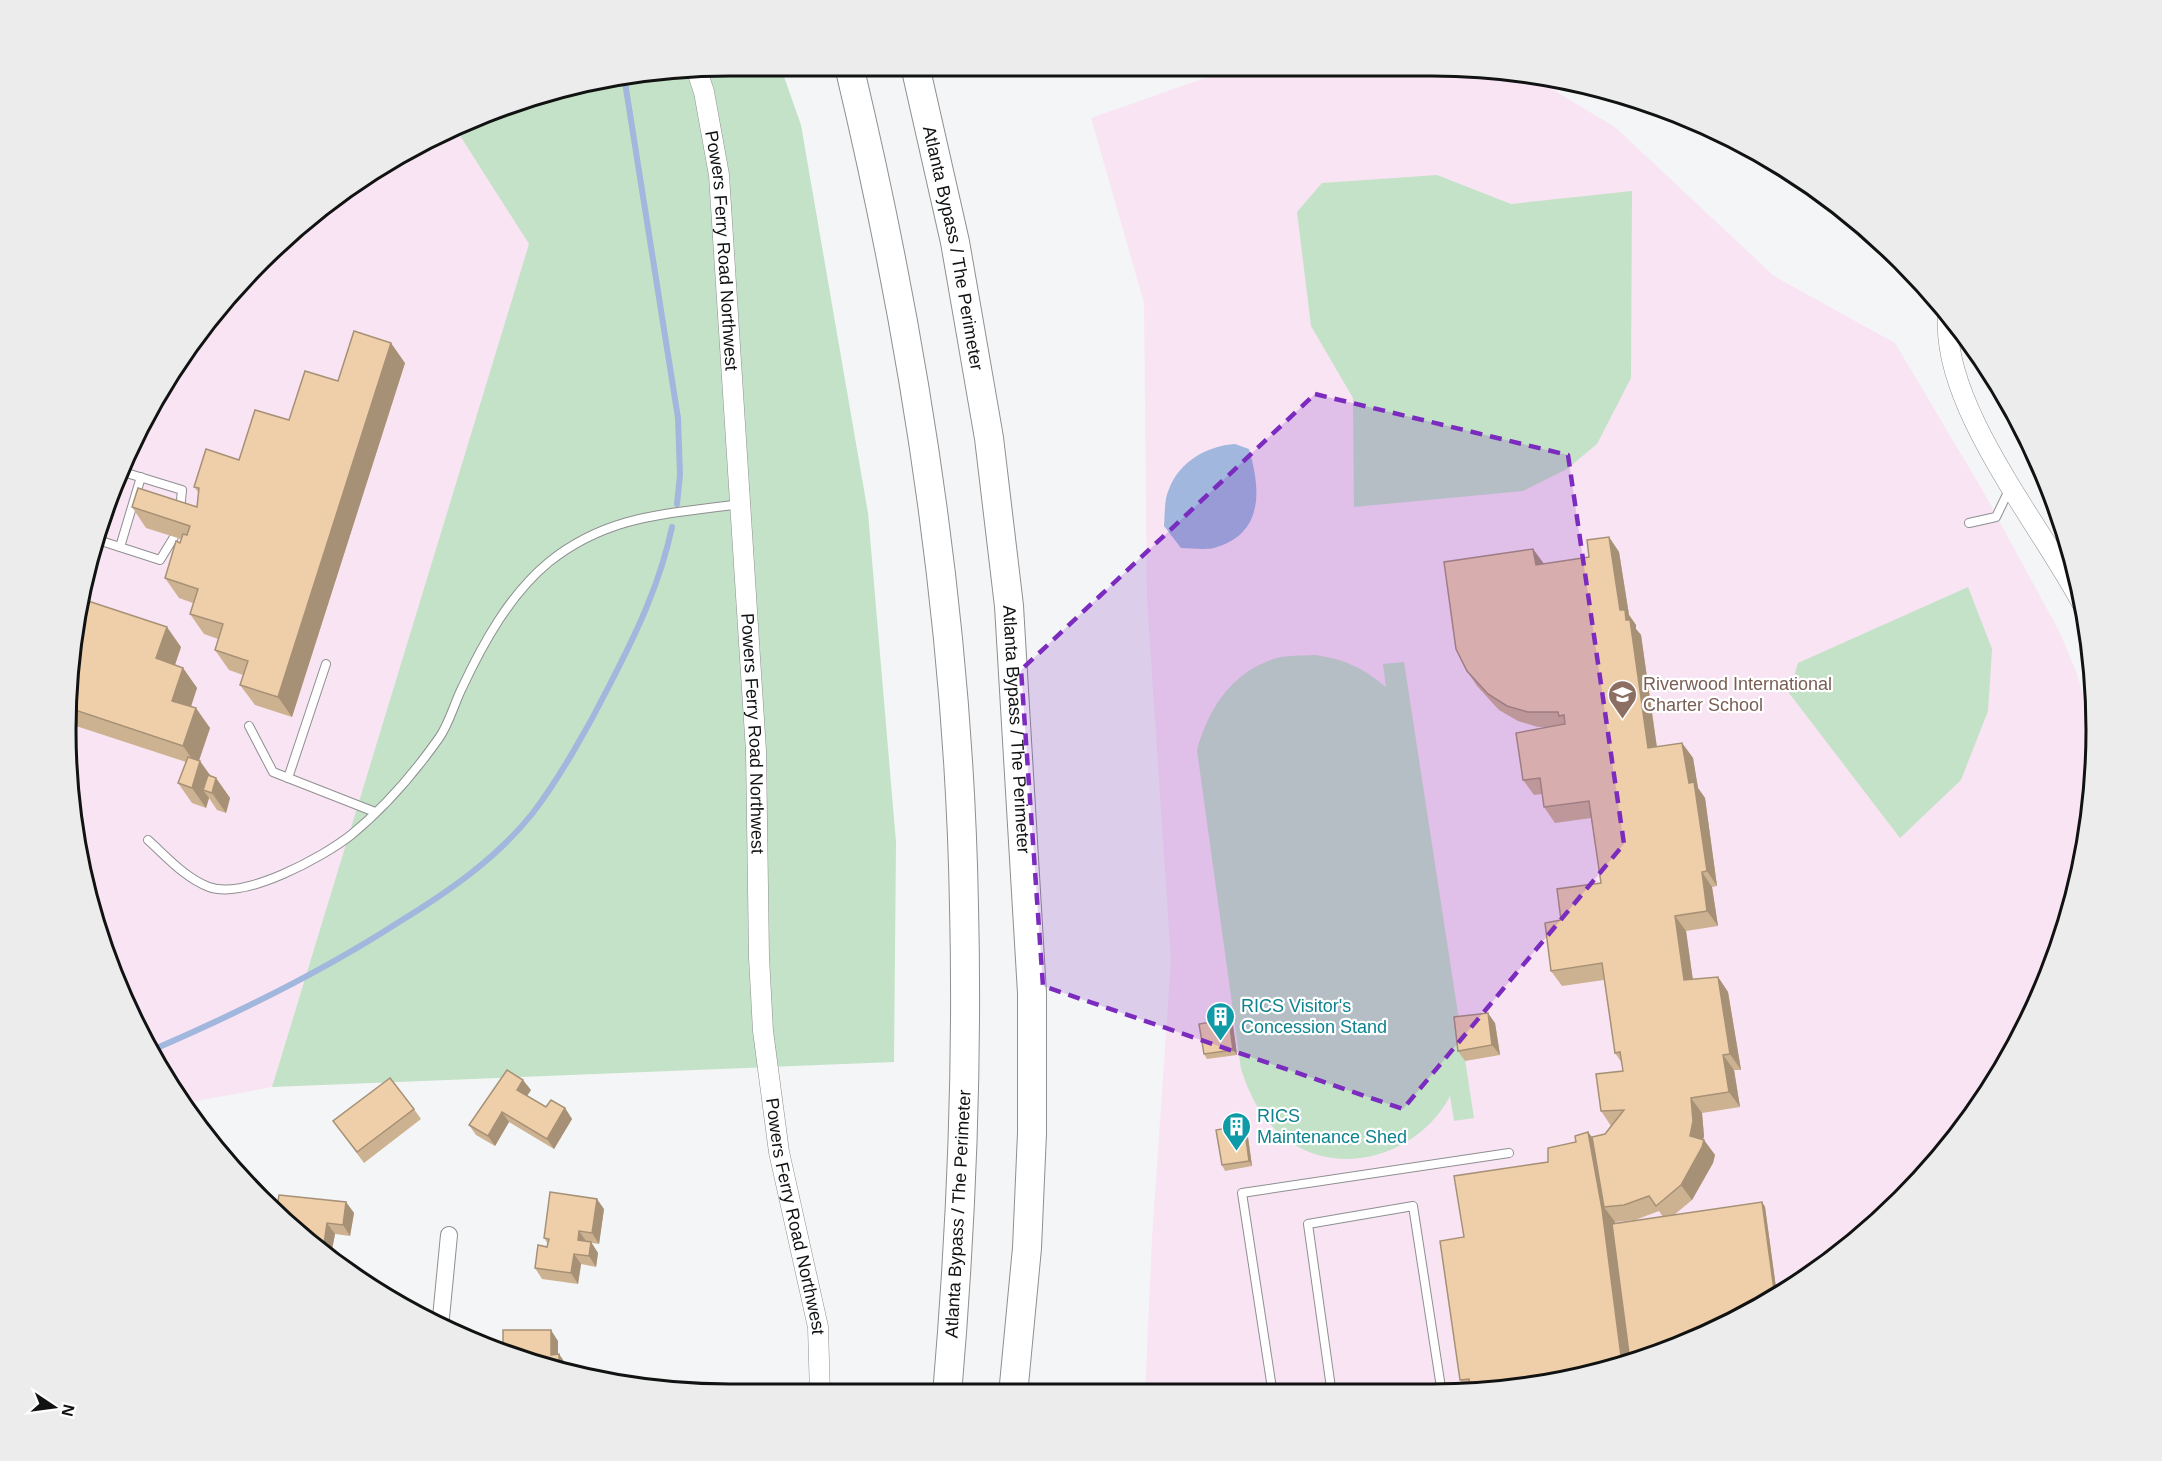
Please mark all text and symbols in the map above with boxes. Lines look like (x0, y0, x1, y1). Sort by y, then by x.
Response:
street label: Atlanta Bypass / The Perimeter (919, 124, 987, 372)
street label: Powers Ferry Road Northwest (701, 129, 742, 371)
street label: Atlanta Bypass / The Perimeter (999, 604, 1034, 854)
street label: Powers Ferry Road Northwest (737, 612, 767, 854)
place label: Riverwood International Charter School (1643, 674, 1832, 715)
school or university icon: Riverwood International Charter School (1606, 678, 1638, 720)
place label: RICS Visitor's Concession Stand (1241, 996, 1387, 1037)
building icon: RICS Visitor's Concession Stand (1204, 1000, 1236, 1042)
street label: Atlanta Bypass / The Perimeter (942, 1089, 974, 1339)
street label: Powers Ferry Road Northwest (762, 1097, 828, 1335)
place label: RICS Maintenance Shed (1257, 1106, 1407, 1147)
building icon: RICS Maintenance Shed (1220, 1110, 1252, 1152)
north arrow (24, 1377, 84, 1437)
text: N (59, 1403, 78, 1418)

